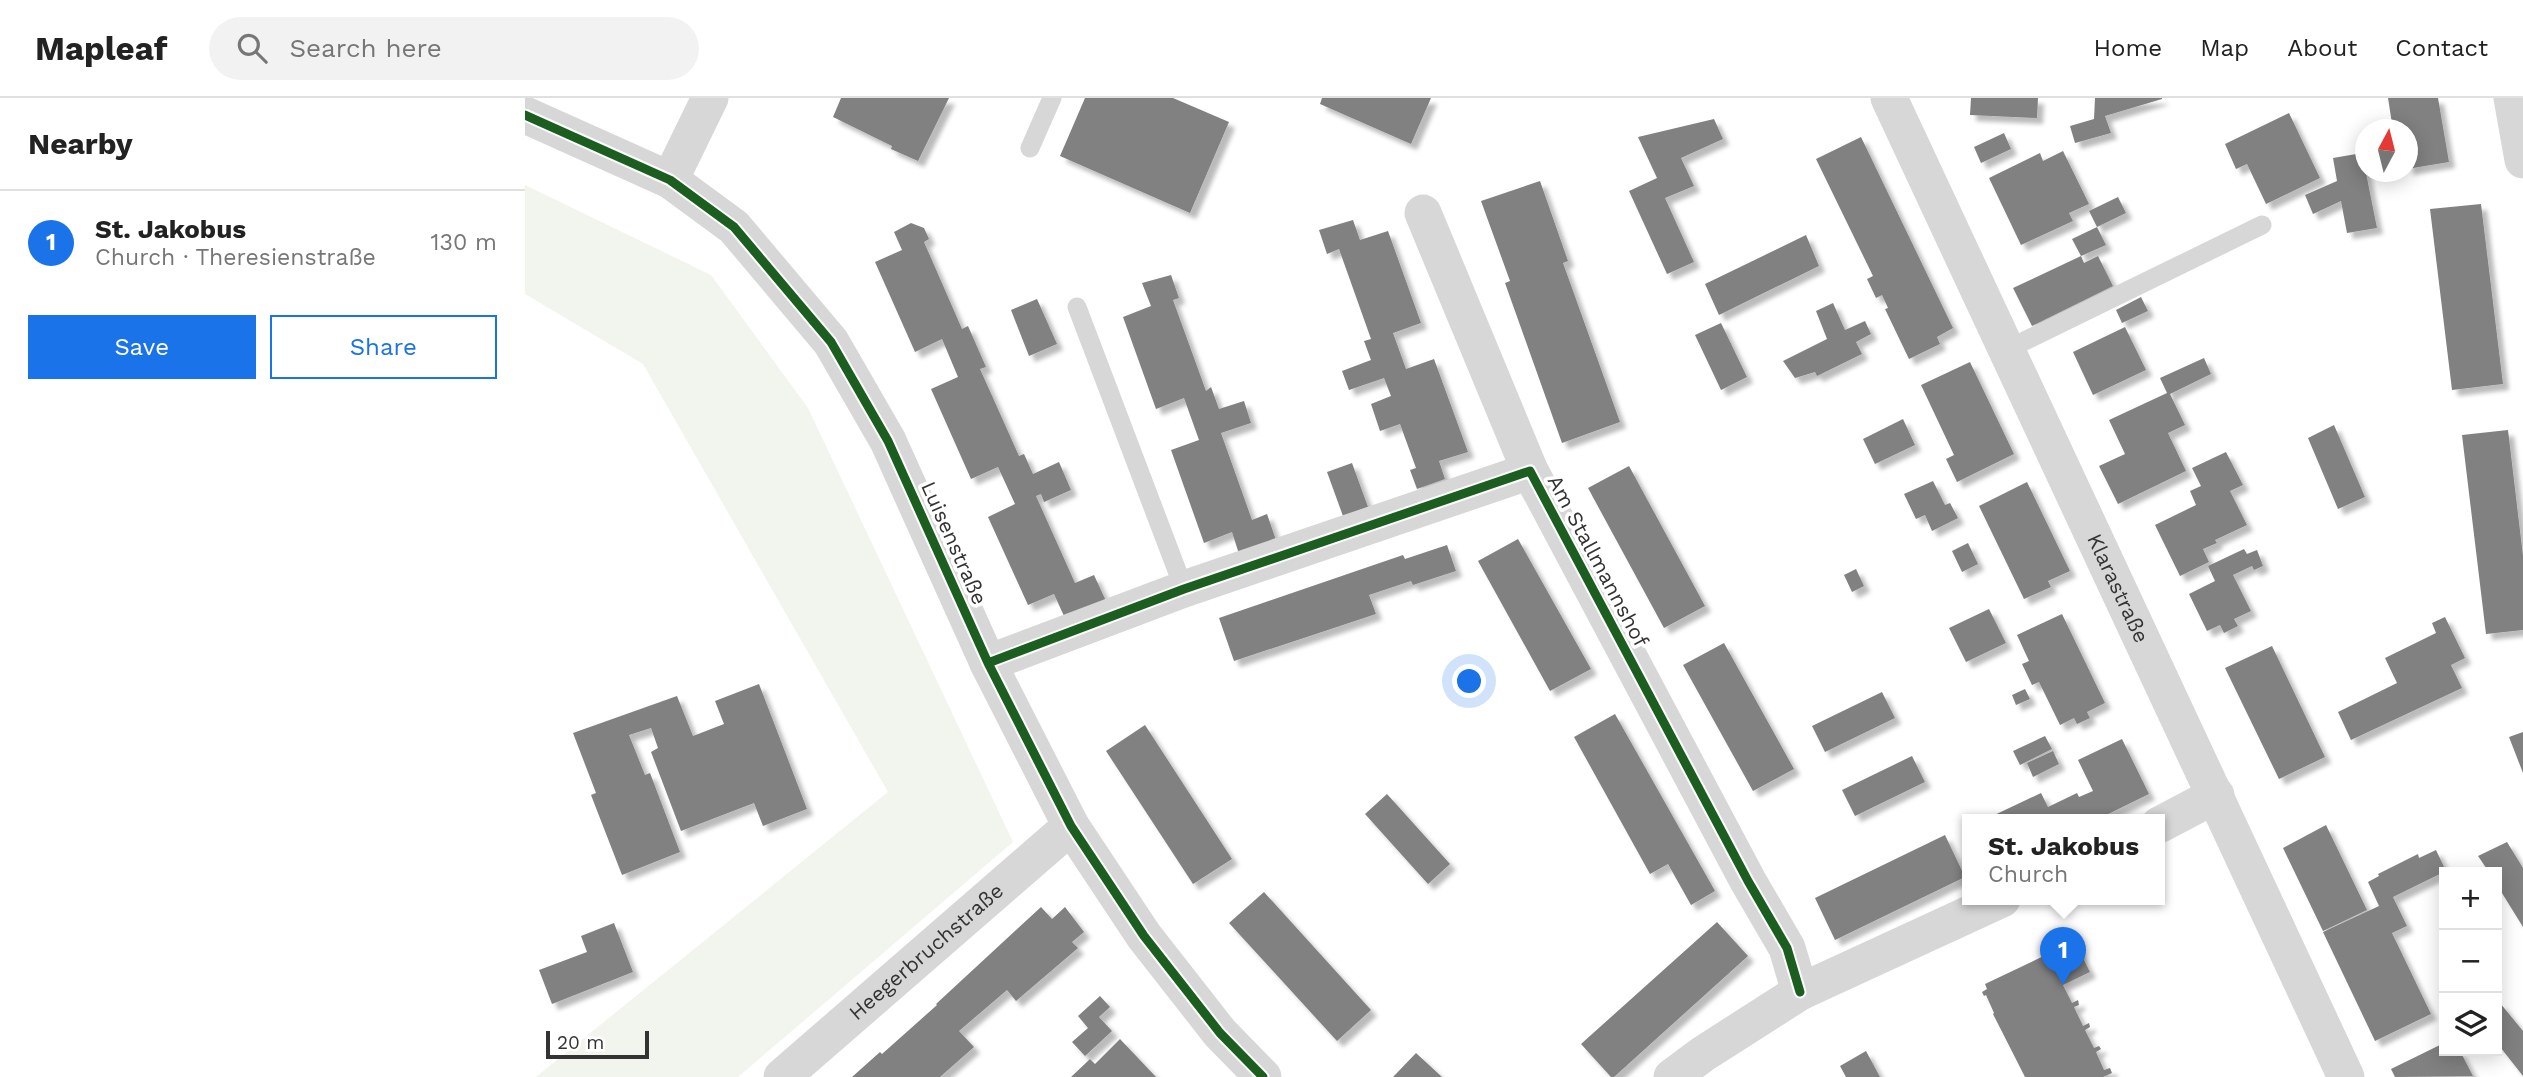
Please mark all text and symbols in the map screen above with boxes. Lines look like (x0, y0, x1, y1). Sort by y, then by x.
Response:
search box (209, 17, 699, 80)
text: Mapleaf (35, 29, 167, 68)
icon: search (233, 29, 271, 67)
text: Search here (289, 33, 442, 63)
text: Home (2094, 34, 2162, 62)
text: Map (2200, 34, 2249, 62)
text: About (2287, 34, 2357, 62)
text: Contact (2395, 34, 2488, 62)
north arrow (2355, 119, 2418, 182)
text: Nearby (28, 126, 133, 161)
text: St. Jakobus (95, 214, 246, 244)
text: 1 (46, 229, 56, 256)
text: 130 m (431, 229, 497, 256)
text: Church · Theresienstraße (95, 244, 376, 271)
button: Save (28, 315, 256, 379)
button: Share (270, 315, 497, 379)
street label: Am Stallmannshof (1543, 471, 1654, 651)
street label: Luisenstraße (916, 477, 993, 608)
street label: Klarastraße (2082, 530, 2154, 647)
your location (1452, 664, 1486, 698)
popup (1962, 814, 2165, 905)
text: St. Jakobus (1988, 831, 2139, 861)
text: Church (1988, 861, 2068, 888)
map controls (2439, 867, 2502, 1056)
button: + (2439, 867, 2502, 930)
street label: Heegerbruchstraße (844, 878, 1008, 1025)
pin: 1 (2040, 927, 2086, 985)
button: − (2439, 930, 2502, 993)
button: layers (2439, 993, 2502, 1056)
scale bar (546, 1028, 649, 1060)
text: 20 m (557, 1031, 604, 1054)

